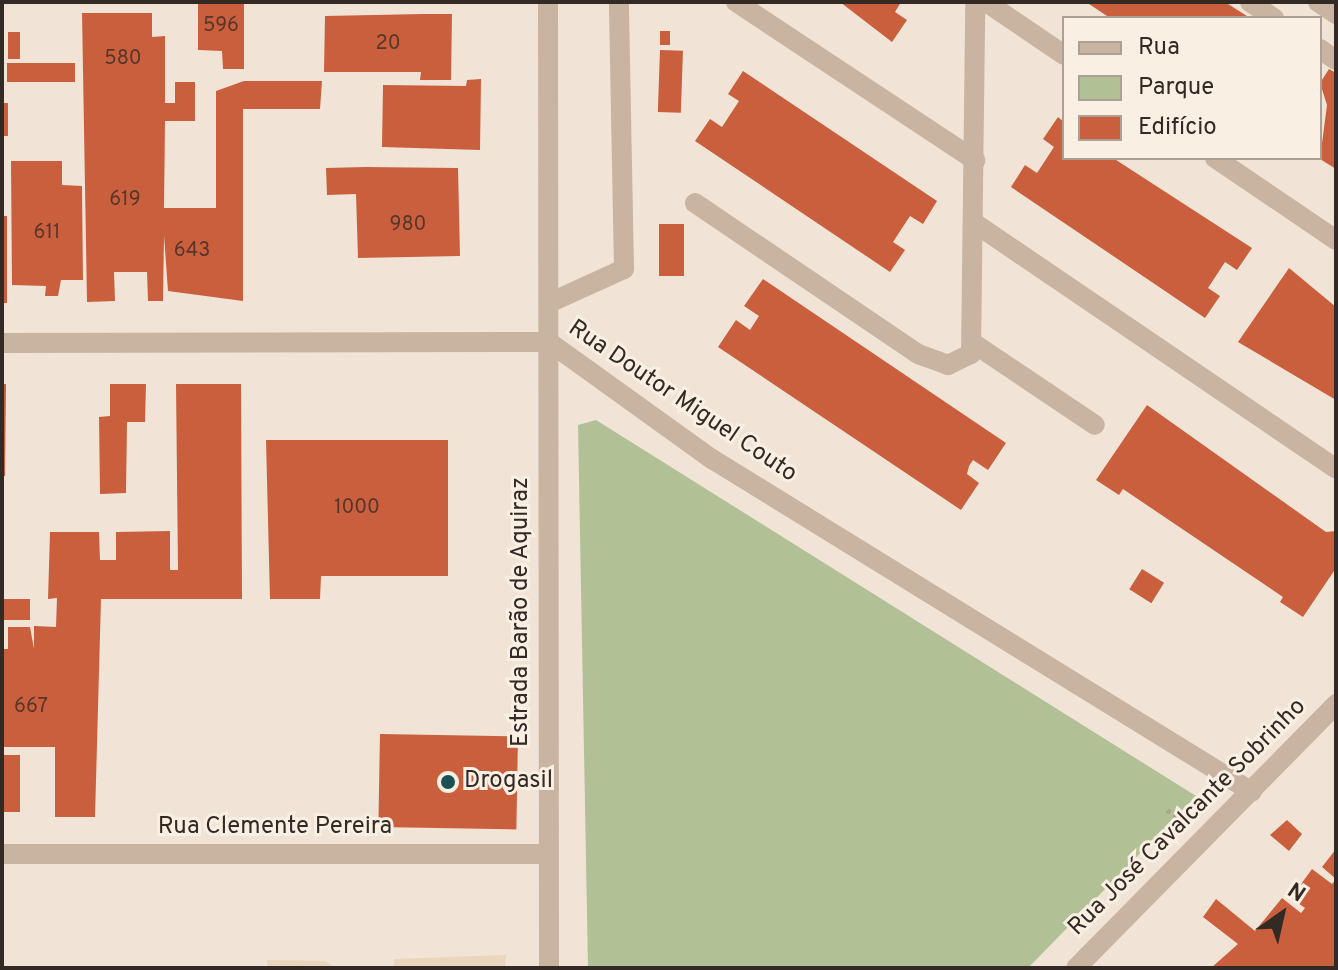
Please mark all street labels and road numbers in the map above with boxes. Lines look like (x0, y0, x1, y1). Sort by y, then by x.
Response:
street label: Rua Doutor Miguel Couto (562, 315, 802, 489)
street label: Estrada Barão de Aquiraz (508, 477, 536, 747)
street label: Rua José Cavalcante Sobrinho (1063, 693, 1313, 943)
street label: Rua Clemente Pereira (158, 814, 392, 842)

